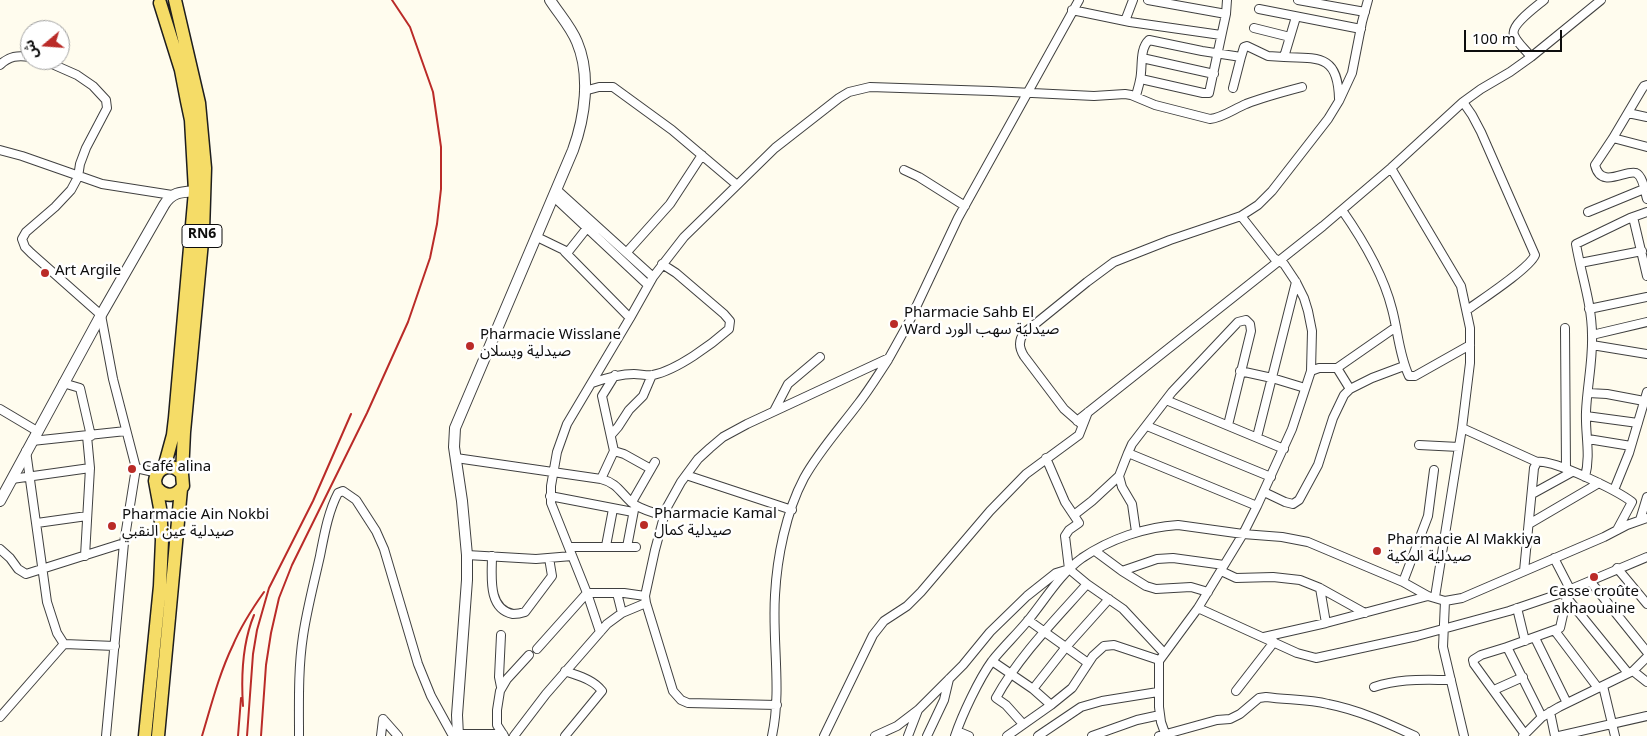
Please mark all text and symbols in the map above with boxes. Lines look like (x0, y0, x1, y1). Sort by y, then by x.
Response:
north arrow (20, 20, 70, 70)
scale bar (1467, 20, 1564, 52)
text: 100 m (1472, 23, 1516, 55)
text: ش (14, 36, 48, 63)
road number: RN6 (182, 225, 222, 248)
place label: Art Argile (55, 264, 121, 282)
marker: Art Argile (39, 267, 51, 279)
place label: Pharmacie Sahb El Ward صيدلية سهب الورد (904, 306, 1059, 341)
marker: Pharmacie Sahb El Ward صيدلية سهب الورد (888, 318, 900, 330)
place label: Pharmacie Wisslane صيدلية ويسلان (480, 328, 621, 363)
marker: Pharmacie Wisslane صيدلية ويسلان (464, 340, 476, 352)
place label: Café alina (142, 460, 211, 478)
marker: Café alina (126, 463, 138, 475)
place label: Pharmacie Kamal صيدلية كمال (654, 507, 777, 542)
place label: Pharmacie Ain Nokbi صيدلية عين النقبي (122, 508, 269, 543)
marker: Pharmacie Kamal صيدلية كمال (638, 519, 650, 531)
marker: Pharmacie Ain Nokbi صيدلية عين النقبي (106, 520, 118, 532)
place label: Pharmacie Al Makkiya صيدلية المكية (1387, 533, 1541, 568)
marker: Pharmacie Al Makkiya صيدلية المكية (1371, 545, 1383, 557)
marker: Casse croûte akhaouaine (1588, 571, 1600, 583)
place label: Casse croûte akhaouaine (1549, 585, 1639, 620)

